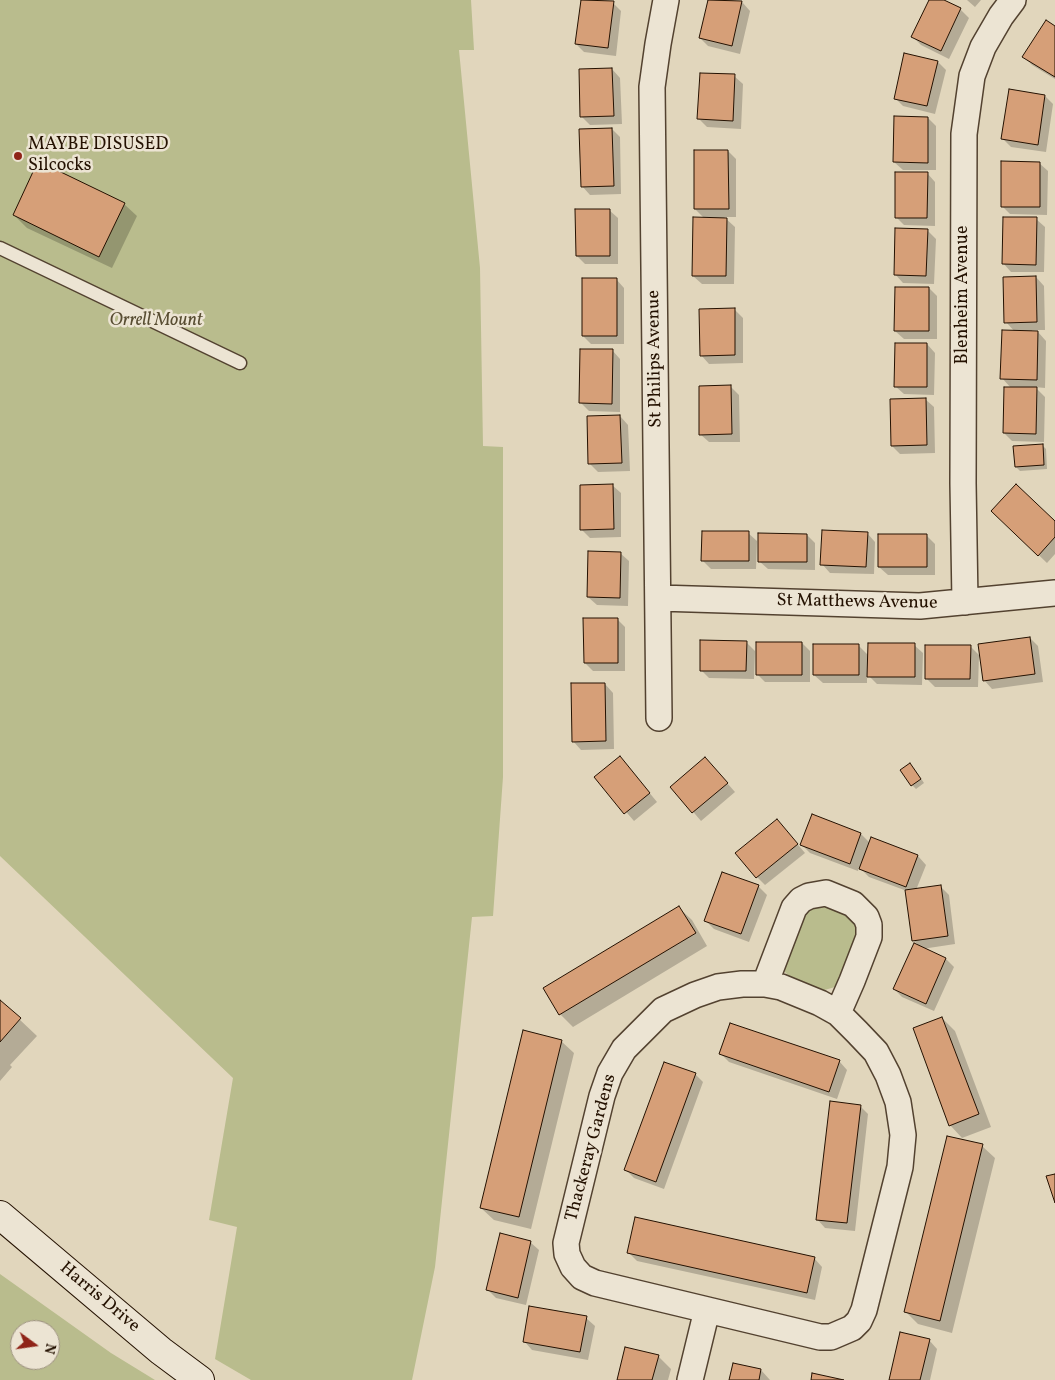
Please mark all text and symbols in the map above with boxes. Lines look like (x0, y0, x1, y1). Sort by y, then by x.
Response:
place label: MAYBE DISUSED Silcocks (28, 135, 168, 178)
marker: MAYBE DISUSED Silcocks (12, 150, 24, 162)
street label: Blenheim Avenue (953, 226, 975, 364)
street label: St Philips Avenue (644, 290, 668, 428)
park label: Orrell Mount (109, 311, 203, 333)
street label: St Matthews Avenue (776, 591, 938, 615)
street label: Thackeray Gardens (562, 1072, 622, 1224)
street label: Harris Drive (54, 1258, 144, 1338)
north arrow (10, 1320, 60, 1370)
text: N (39, 1341, 60, 1356)

